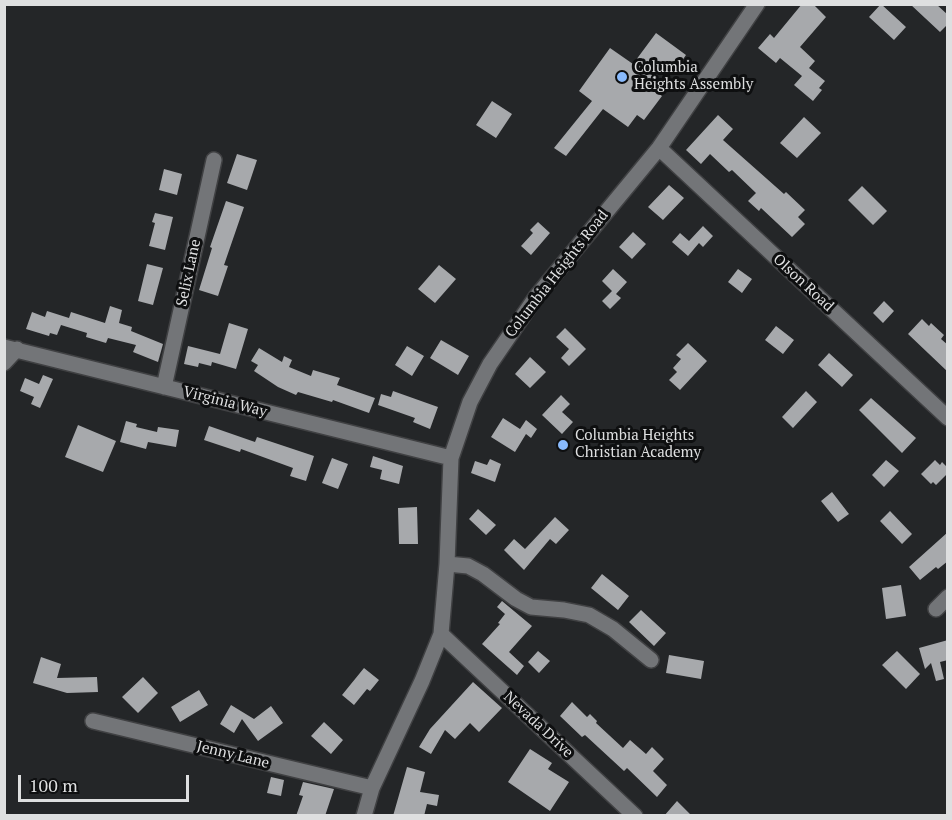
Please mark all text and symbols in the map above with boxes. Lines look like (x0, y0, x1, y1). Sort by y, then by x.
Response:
place label: Columbia Heights Assembly (634, 59, 753, 94)
marker: Columbia Heights Assembly (615, 70, 629, 84)
street label: Columbia Heights Road (502, 207, 612, 341)
street label: Selix Lane (173, 238, 205, 308)
street label: Olson Road (769, 250, 837, 316)
street label: Virginia Way (181, 383, 269, 421)
place label: Columbia Heights Christian Academy (575, 427, 701, 462)
marker: Columbia Heights Christian Academy (556, 438, 570, 452)
street label: Nevada Drive (499, 688, 577, 762)
street label: Jenny Lane (195, 737, 271, 773)
scale bar (21, 763, 192, 801)
text: 100 m (29, 773, 78, 797)

